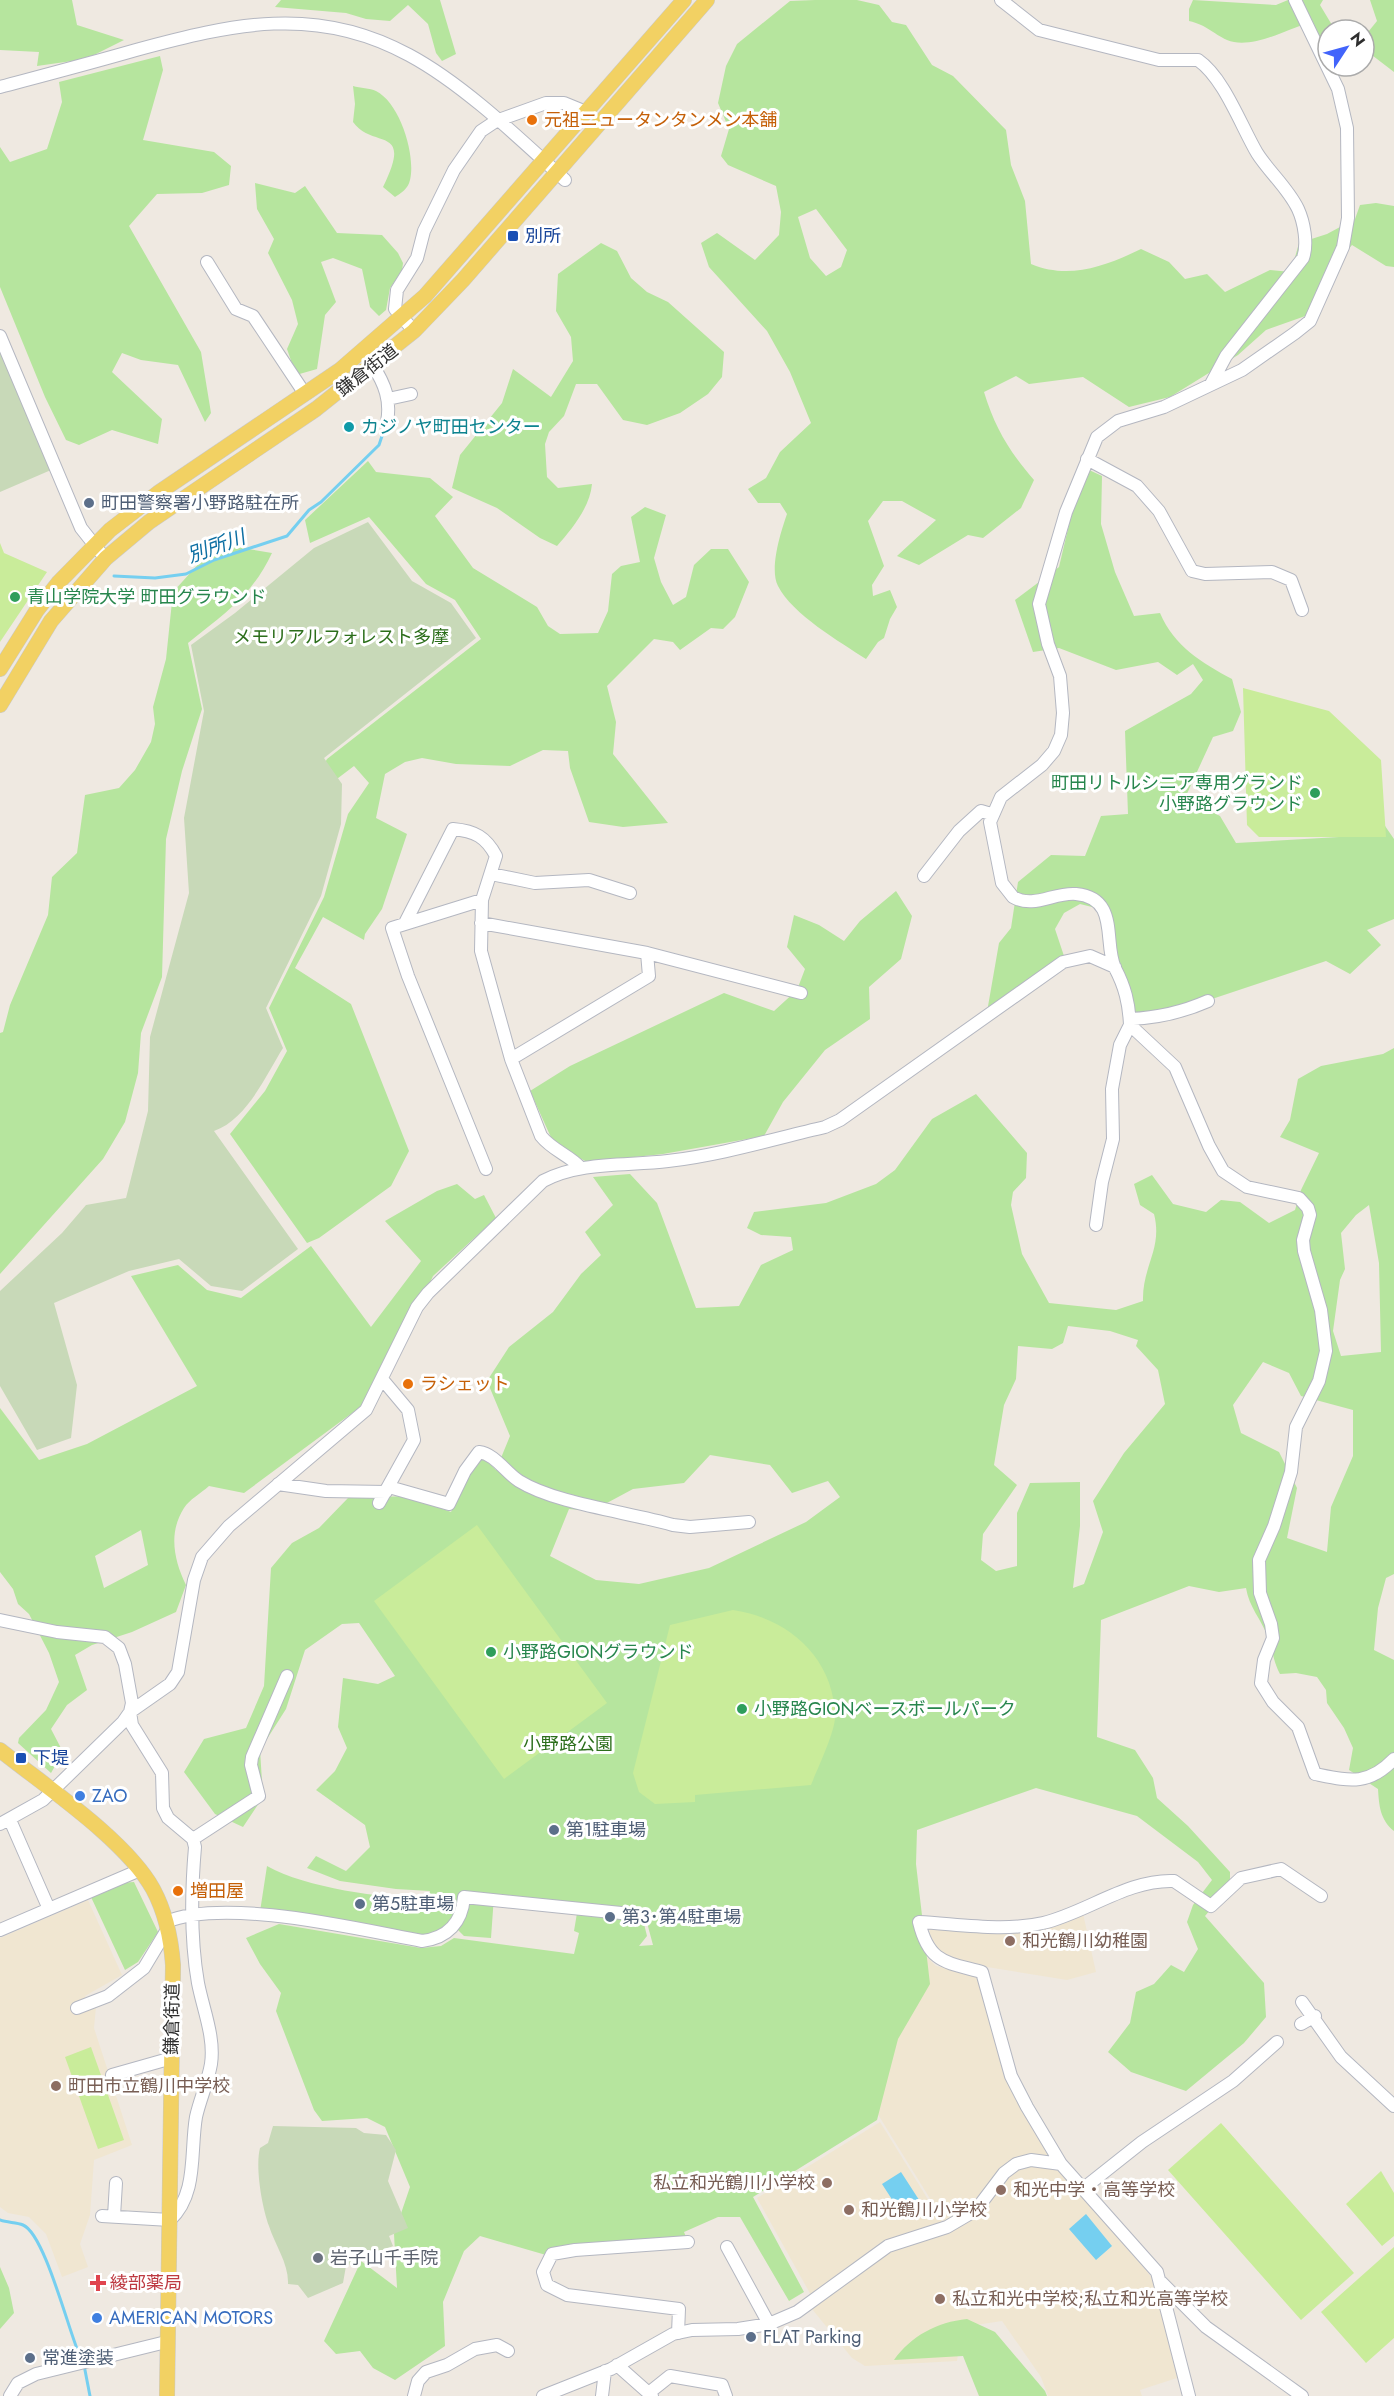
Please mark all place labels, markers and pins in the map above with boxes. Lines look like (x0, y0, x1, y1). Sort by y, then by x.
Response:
place label: 元祖ニュータンタンメン本舗 (544, 107, 777, 133)
marker: 元祖ニュータンタンメン本舗 (525, 113, 539, 127)
place label: 別所 (525, 223, 561, 249)
marker: 別所 (506, 229, 520, 243)
place label: カジノヤ町田センター (361, 414, 541, 440)
marker: カジノヤ町田センター (342, 420, 356, 434)
place label: 町田警察署小野路駐在所 (101, 490, 299, 516)
marker: 町田警察署小野路駐在所 (82, 496, 96, 510)
place label: 青山学院大学 町田グラウンド (27, 584, 266, 610)
marker: 青山学院大学 町田グラウンド (8, 590, 22, 604)
place label: 町田リトルシニア専用グランド 小野路グラウンド (1051, 770, 1303, 817)
marker: 町田リトルシニア専用グランド 小野路グラウンド (1308, 786, 1322, 800)
place label: ラシェット (420, 1371, 510, 1397)
marker: ラシェット (401, 1377, 415, 1391)
place label: 小野路GIONグラウンド (503, 1639, 694, 1665)
marker: 小野路GIONグラウンド (484, 1645, 498, 1659)
place label: 小野路GIONベースボールパーク (754, 1696, 1016, 1722)
marker: 小野路GIONベースボールパーク (735, 1702, 749, 1716)
place label: 下堤 (33, 1745, 69, 1771)
marker: 下堤 (14, 1751, 28, 1765)
place label: ZAO (92, 1783, 127, 1809)
marker: ZAO (73, 1789, 87, 1803)
place label: 第1駐車場 (566, 1817, 646, 1843)
marker: 第1駐車場 (547, 1823, 561, 1837)
place label: 増田屋 (190, 1878, 244, 1904)
marker: 増田屋 (171, 1884, 185, 1898)
place label: 第5駐車場 (372, 1891, 454, 1917)
marker: 第5駐車場 (353, 1897, 367, 1911)
place label: 第3･第4駐車場 (622, 1904, 741, 1930)
marker: 第3･第4駐車場 (603, 1910, 617, 1924)
place label: 和光鶴川幼稚園 (1022, 1928, 1148, 1954)
marker: 和光鶴川幼稚園 (1003, 1934, 1017, 1948)
place label: 町田市立鶴川中学校 (68, 2073, 230, 2099)
marker: 町田市立鶴川中学校 (49, 2079, 63, 2093)
place label: 私立和光鶴川小学校 (653, 2170, 815, 2196)
marker: 私立和光鶴川小学校 (820, 2176, 834, 2190)
place label: 和光中学・高等学校 (1013, 2177, 1175, 2203)
marker: 和光中学・高等学校 (994, 2183, 1008, 2197)
place label: 和光鶴川小学校 (861, 2197, 987, 2223)
marker: 和光鶴川小学校 (842, 2203, 856, 2217)
place label: 岩子山千手院 (330, 2245, 438, 2271)
marker: 岩子山千手院 (311, 2251, 325, 2265)
place label: 綾部薬局 (110, 2270, 182, 2296)
marker: 綾部薬局 (91, 2276, 105, 2290)
place label: 私立和光中学校;私立和光高等学校 (952, 2286, 1228, 2312)
marker: 私立和光中学校;私立和光高等学校 (933, 2292, 947, 2306)
place label: AMERICAN MOTORS (109, 2305, 273, 2331)
marker: AMERICAN MOTORS (90, 2311, 104, 2325)
place label: FLAT Parking (763, 2324, 862, 2350)
marker: FLAT Parking (744, 2330, 758, 2344)
place label: 常進塗装 (42, 2345, 114, 2371)
marker: 常進塗装 (23, 2351, 37, 2365)

